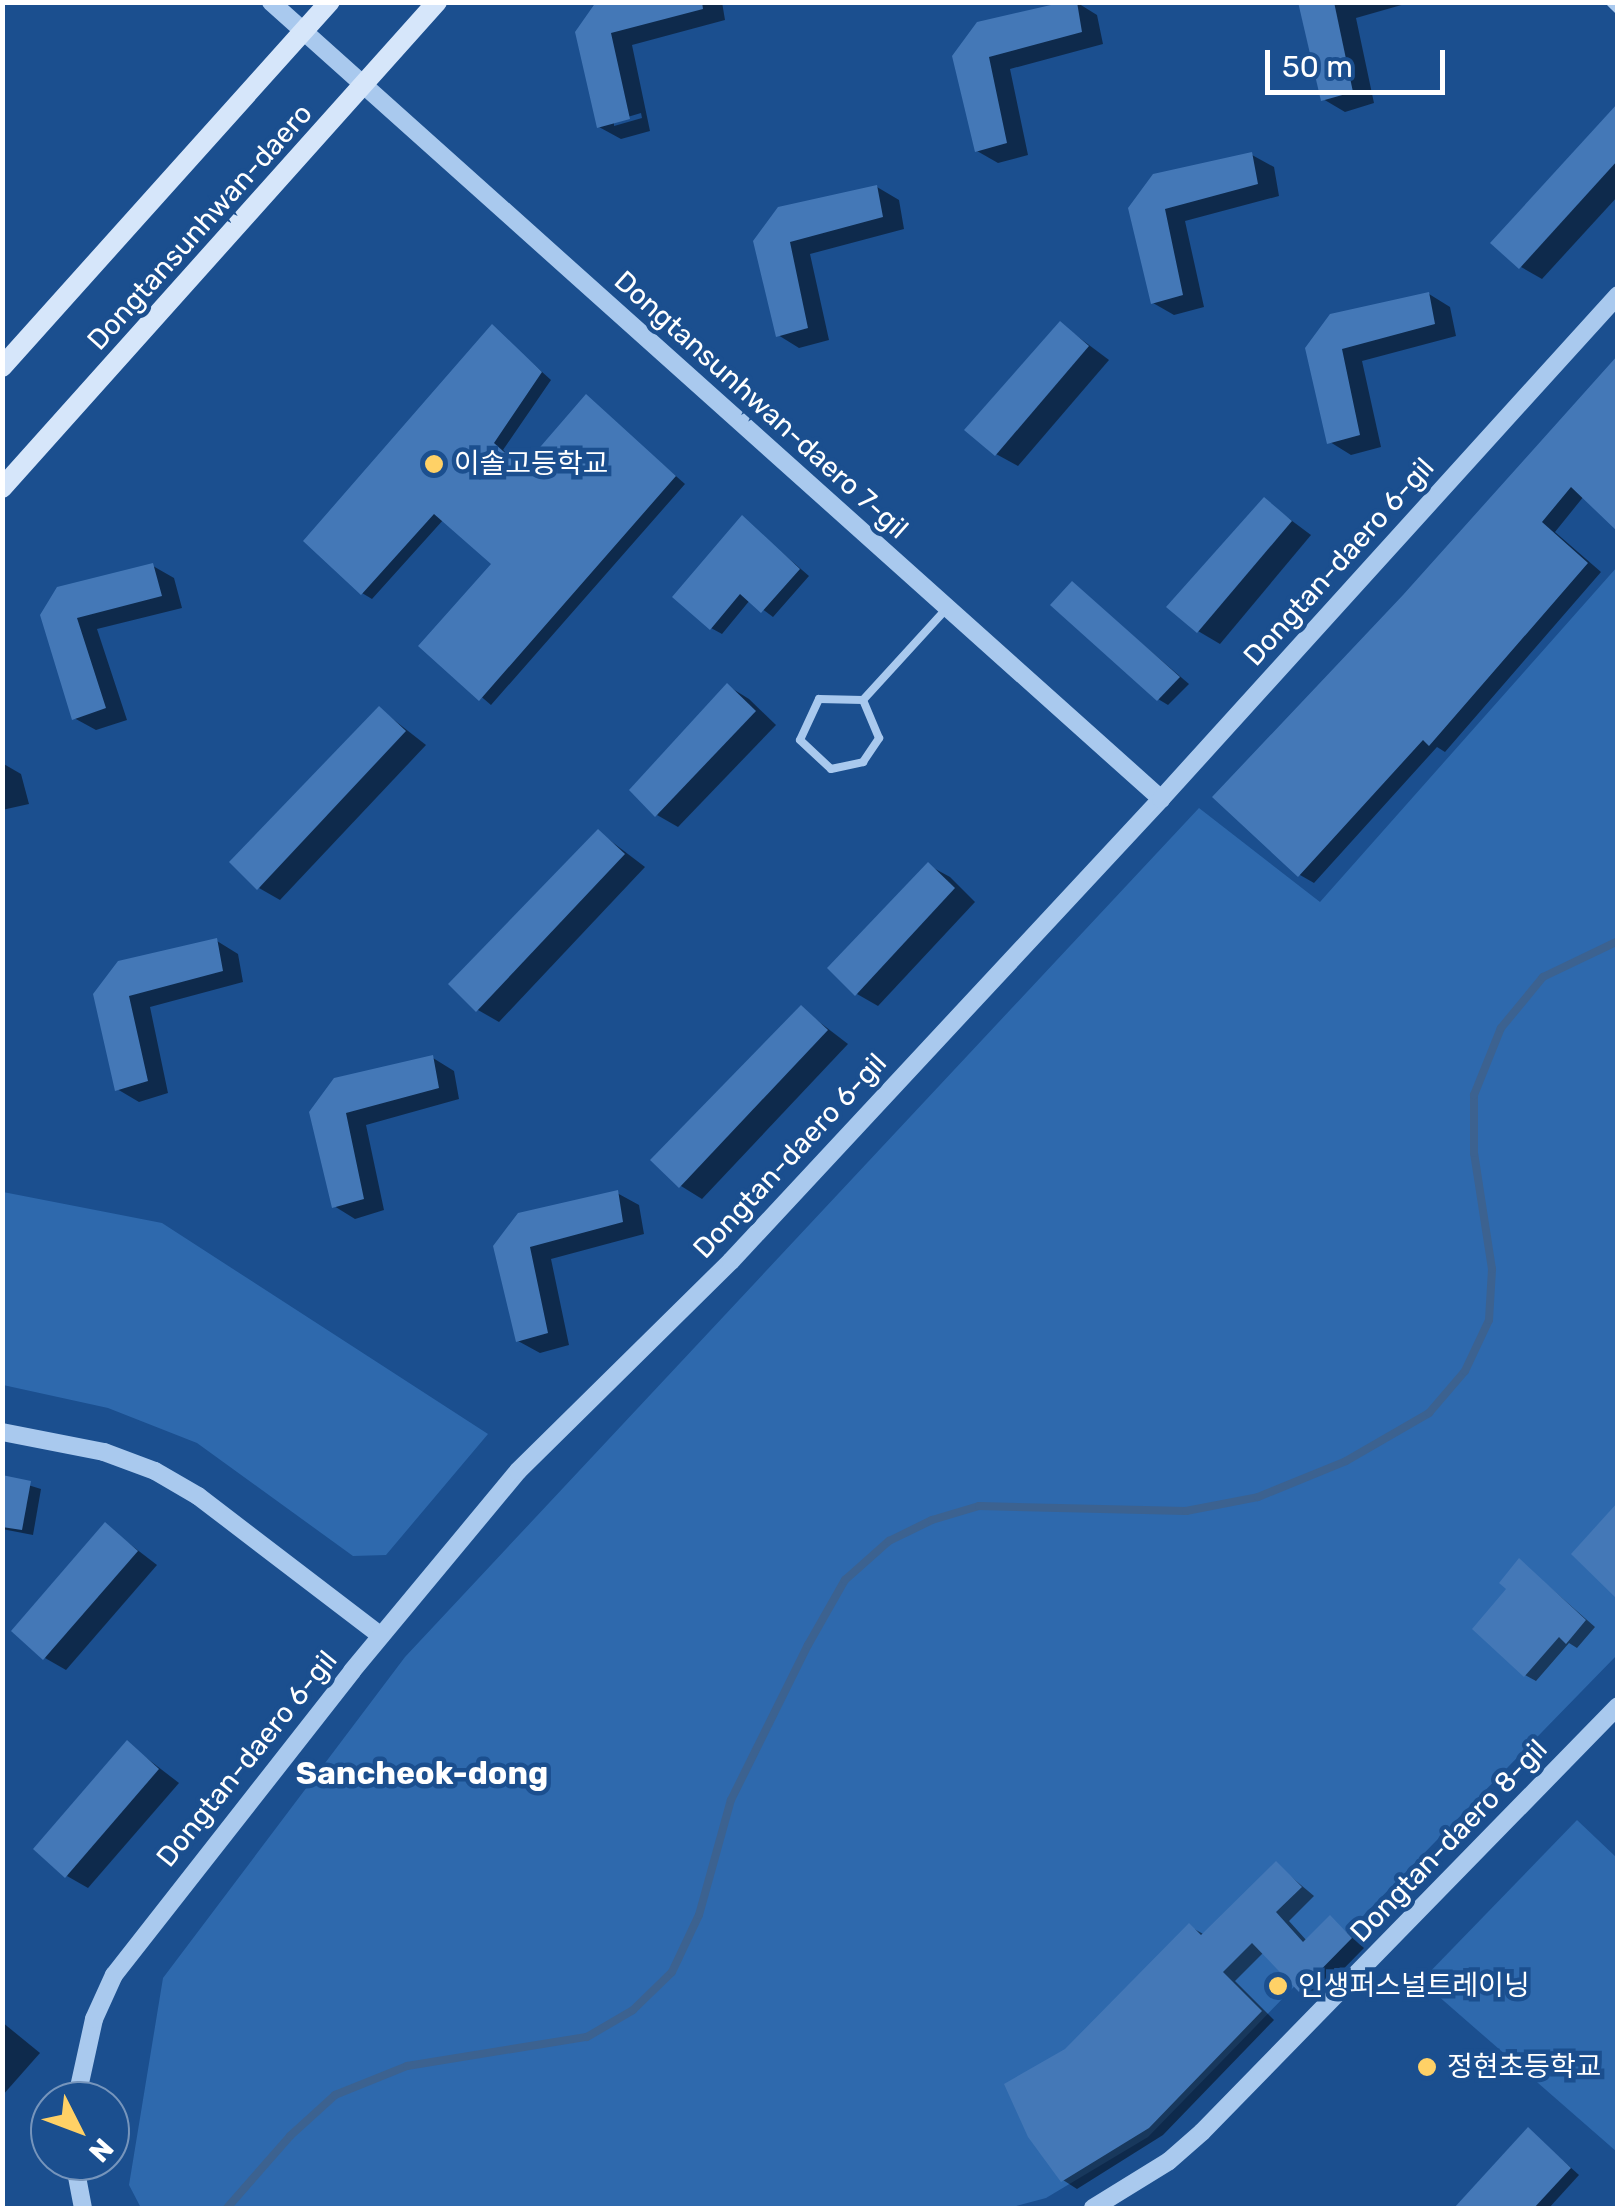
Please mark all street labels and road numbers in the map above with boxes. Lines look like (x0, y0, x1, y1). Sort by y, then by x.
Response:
street label: Dongtansunhwan-daero (81, 97, 319, 357)
street label: Dongtansunhwan-daero 7-gil (607, 264, 915, 546)
street label: Dongtan-daero 6-gil (1237, 451, 1441, 673)
street label: Dongtan-daero 6-gil (686, 1047, 894, 1265)
street label: Dongtan-daero 6-gil (150, 1644, 344, 1874)
street label: Dongtan-daero 8-gil (1344, 1733, 1554, 1949)

